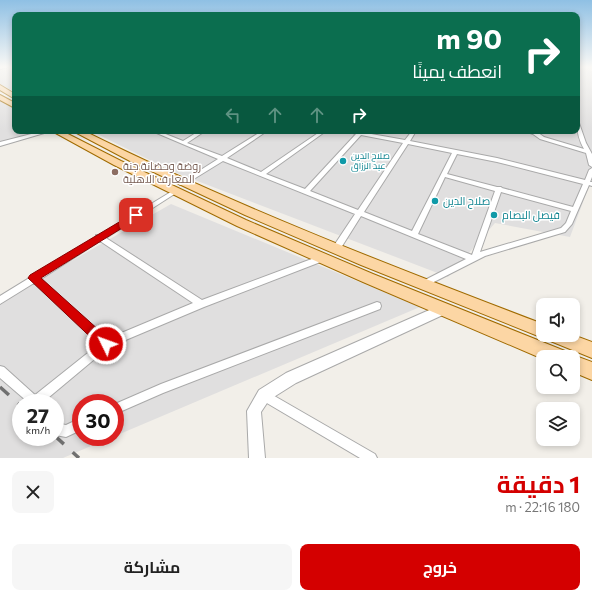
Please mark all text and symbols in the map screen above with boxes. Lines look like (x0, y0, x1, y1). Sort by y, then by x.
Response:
text: 90 m (436, 21, 502, 55)
icon: right (516, 28, 568, 80)
text: انعطف يمينًا (412, 60, 502, 82)
icon: left (222, 104, 244, 126)
icon: ahead (264, 104, 286, 126)
icon: ahead (306, 104, 328, 126)
icon: right (348, 104, 370, 126)
place label: صلاح الدين عبد الرزاق (351, 150, 390, 172)
marker: صلاح الدين عبد الرزاق (338, 156, 348, 166)
place label: روضة وحضانة جنة المعارف الاهلية (123, 159, 201, 186)
marker: روضة وحضانة جنة المعارف الاهلية (110, 167, 120, 177)
place label: صلاح الدين (443, 194, 490, 209)
marker: صلاح الدين (430, 196, 440, 206)
pin (119, 198, 153, 232)
icon: arrive (125, 204, 147, 226)
place label: فيصل البصام (502, 208, 560, 223)
marker: فيصل البصام (489, 210, 499, 220)
map controls (536, 298, 580, 446)
button: sound (536, 298, 580, 342)
position arrow (85, 323, 127, 365)
button: search (536, 350, 580, 394)
speed limit sign: 30 (72, 394, 124, 446)
button: layers (536, 402, 580, 446)
text: 27 (27, 403, 49, 427)
text: km/h (26, 424, 50, 436)
text: 1 دقيقة (497, 469, 580, 498)
button: close (12, 471, 54, 513)
text: 180 m · 22:16 (505, 499, 580, 515)
button: مشاركة (12, 544, 292, 590)
button: خروج (300, 544, 580, 590)

